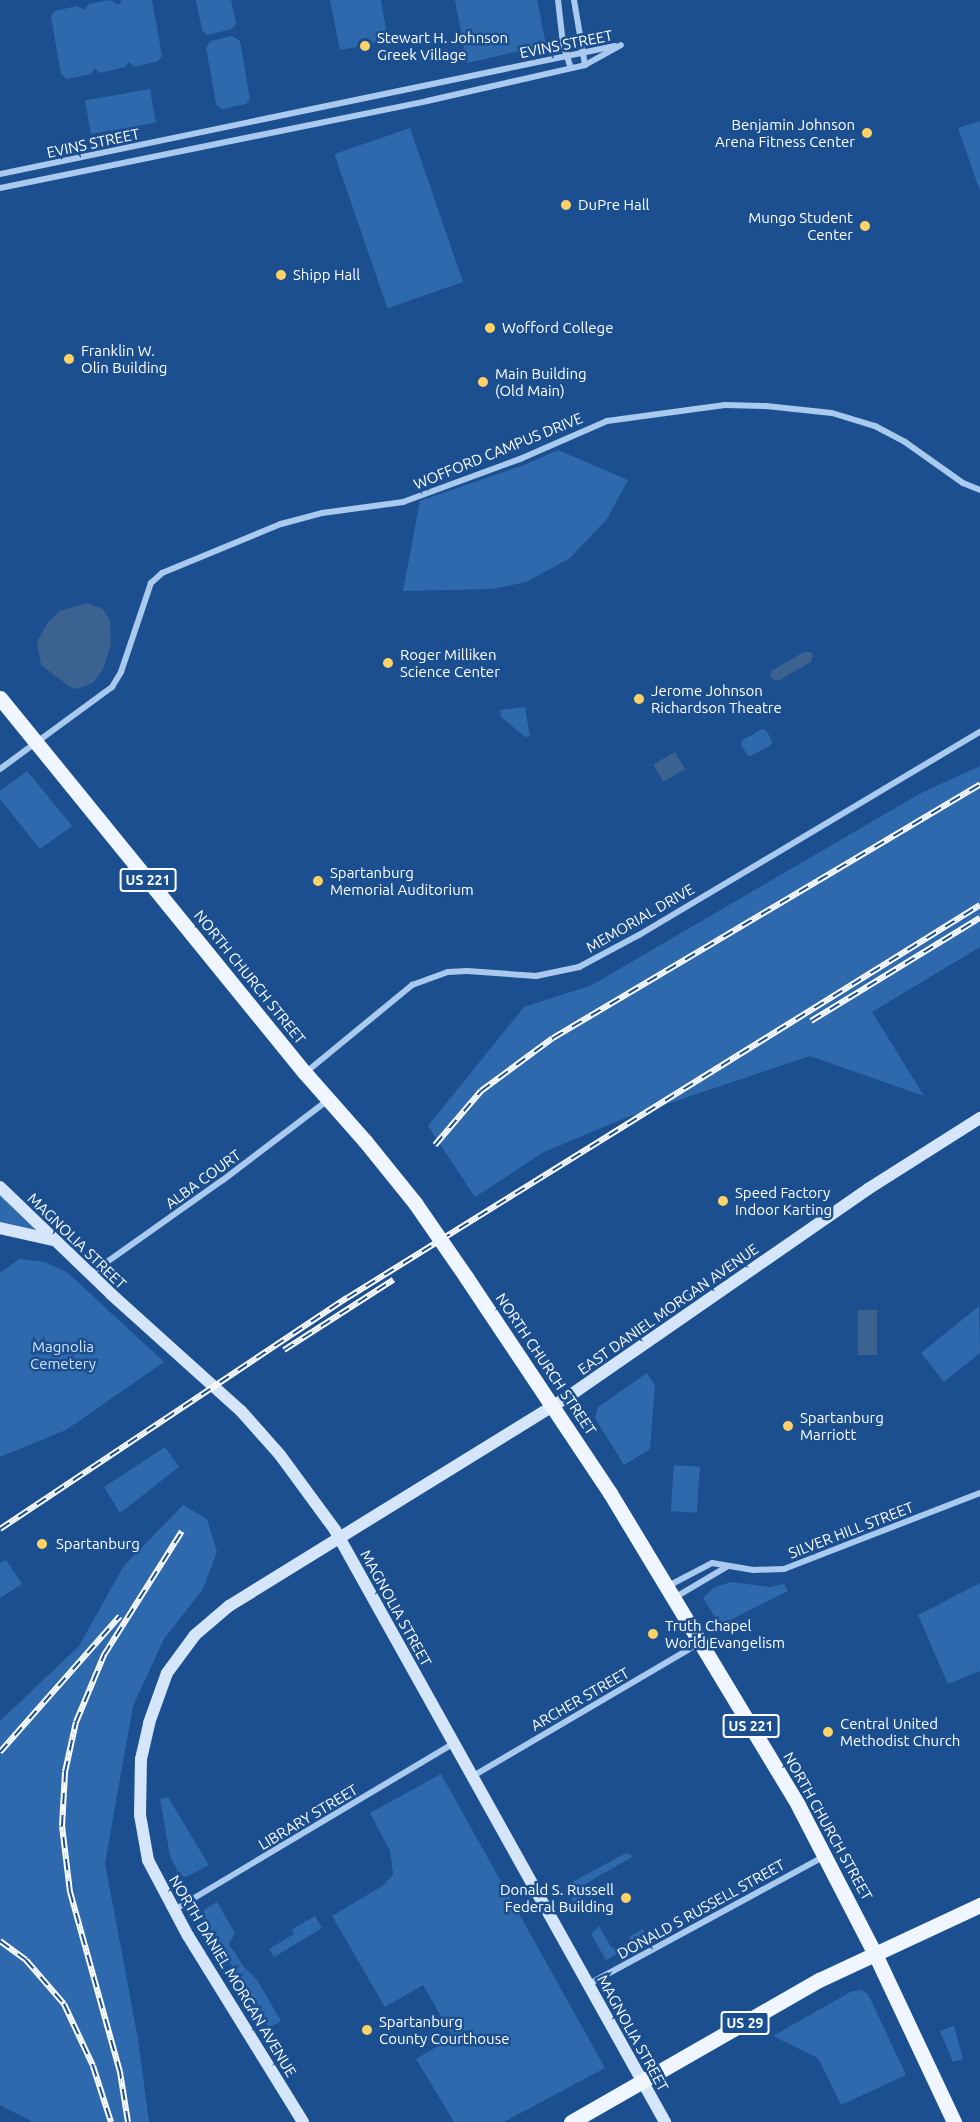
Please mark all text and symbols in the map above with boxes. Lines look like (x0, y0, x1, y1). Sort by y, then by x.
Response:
street label: EVINS STREET (518, 26, 614, 62)
place label: Stewart H. Johnson Greek Village (377, 28, 508, 63)
marker: Stewart H. Johnson Greek Village (358, 39, 372, 53)
place label: Benjamin Johnson Arena Fitness Center (715, 115, 855, 150)
street label: EVINS STREET (45, 124, 141, 162)
marker: Benjamin Johnson Arena Fitness Center (860, 126, 874, 140)
place label: DuPre Hall (578, 196, 650, 214)
marker: DuPre Hall (559, 198, 573, 212)
place label: Mungo Student Center (748, 208, 853, 243)
marker: Mungo Student Center (858, 219, 872, 233)
place label: Shipp Hall (293, 266, 360, 284)
marker: Shipp Hall (274, 268, 288, 282)
place label: Wofford College (502, 319, 613, 337)
marker: Wofford College (483, 321, 497, 335)
place label: Franklin W. Olin Building (81, 341, 167, 376)
marker: Franklin W. Olin Building (62, 352, 76, 366)
place label: Main Building (Old Main) (495, 364, 587, 399)
marker: Main Building (Old Main) (476, 375, 490, 389)
street label: WOFFORD CAMPUS DRIVE (411, 409, 585, 493)
place label: Roger Milliken Science Center (400, 645, 500, 680)
marker: Roger Milliken Science Center (381, 656, 395, 670)
place label: Jerome Johnson Richardson Theatre (651, 681, 782, 716)
marker: Jerome Johnson Richardson Theatre (632, 692, 646, 706)
place label: Spartanburg Memorial Auditorium (330, 863, 474, 898)
road number: US 221 (120, 869, 176, 891)
marker: Spartanburg Memorial Auditorium (311, 874, 325, 888)
street label: MEMORIAL DRIVE (583, 880, 697, 956)
street label: NORTH CHURCH STREET (191, 907, 309, 1047)
street label: ALBA COURT (162, 1146, 244, 1212)
place label: Speed Factory Indoor Karting (735, 1183, 832, 1218)
street label: MAGNOLIA STREET (24, 1189, 130, 1293)
marker: Speed Factory Indoor Karting (716, 1194, 730, 1208)
street label: EAST DANIEL MORGAN AVENUE (574, 1240, 762, 1378)
street label: NORTH CHURCH STREET (492, 1290, 600, 1438)
park label: Magnolia Cemetery (30, 1337, 96, 1372)
place label: Spartanburg Marriott (800, 1408, 884, 1443)
marker: Spartanburg Marriott (781, 1419, 795, 1433)
street label: SILVER HILL STREET (786, 1498, 916, 1562)
marker: Spartanburg (33, 1535, 51, 1553)
place label: Spartanburg (56, 1535, 140, 1553)
street label: MAGNOLIA STREET (357, 1547, 435, 1669)
place label: Truth Chapel World Evangelism (665, 1616, 785, 1651)
marker: Truth Chapel World Evangelism (646, 1627, 660, 1641)
street label: ARCHER STREET (528, 1664, 632, 1734)
place label: Central United Methodist Church (840, 1714, 960, 1749)
road number: US 221 (722, 1715, 780, 1737)
marker: Central United Methodist Church (821, 1725, 835, 1739)
street label: NORTH CHURCH STREET (780, 1749, 876, 1903)
street label: LIBRARY STREET (255, 1780, 361, 1854)
street label: DONALD S RUSSELL STREET (614, 1855, 788, 1963)
street label: NORTH DANIEL MORGAN AVENUE (165, 1872, 301, 2080)
place label: Donald S. Russell Federal Building (500, 1880, 614, 1915)
marker: Donald S. Russell Federal Building (619, 1891, 633, 1905)
street label: MAGNOLIA STREET (594, 1972, 672, 2094)
place label: Spartanburg County Courthouse (379, 2012, 509, 2047)
road number: US 29 (720, 2012, 771, 2034)
marker: Spartanburg County Courthouse (360, 2023, 374, 2037)

